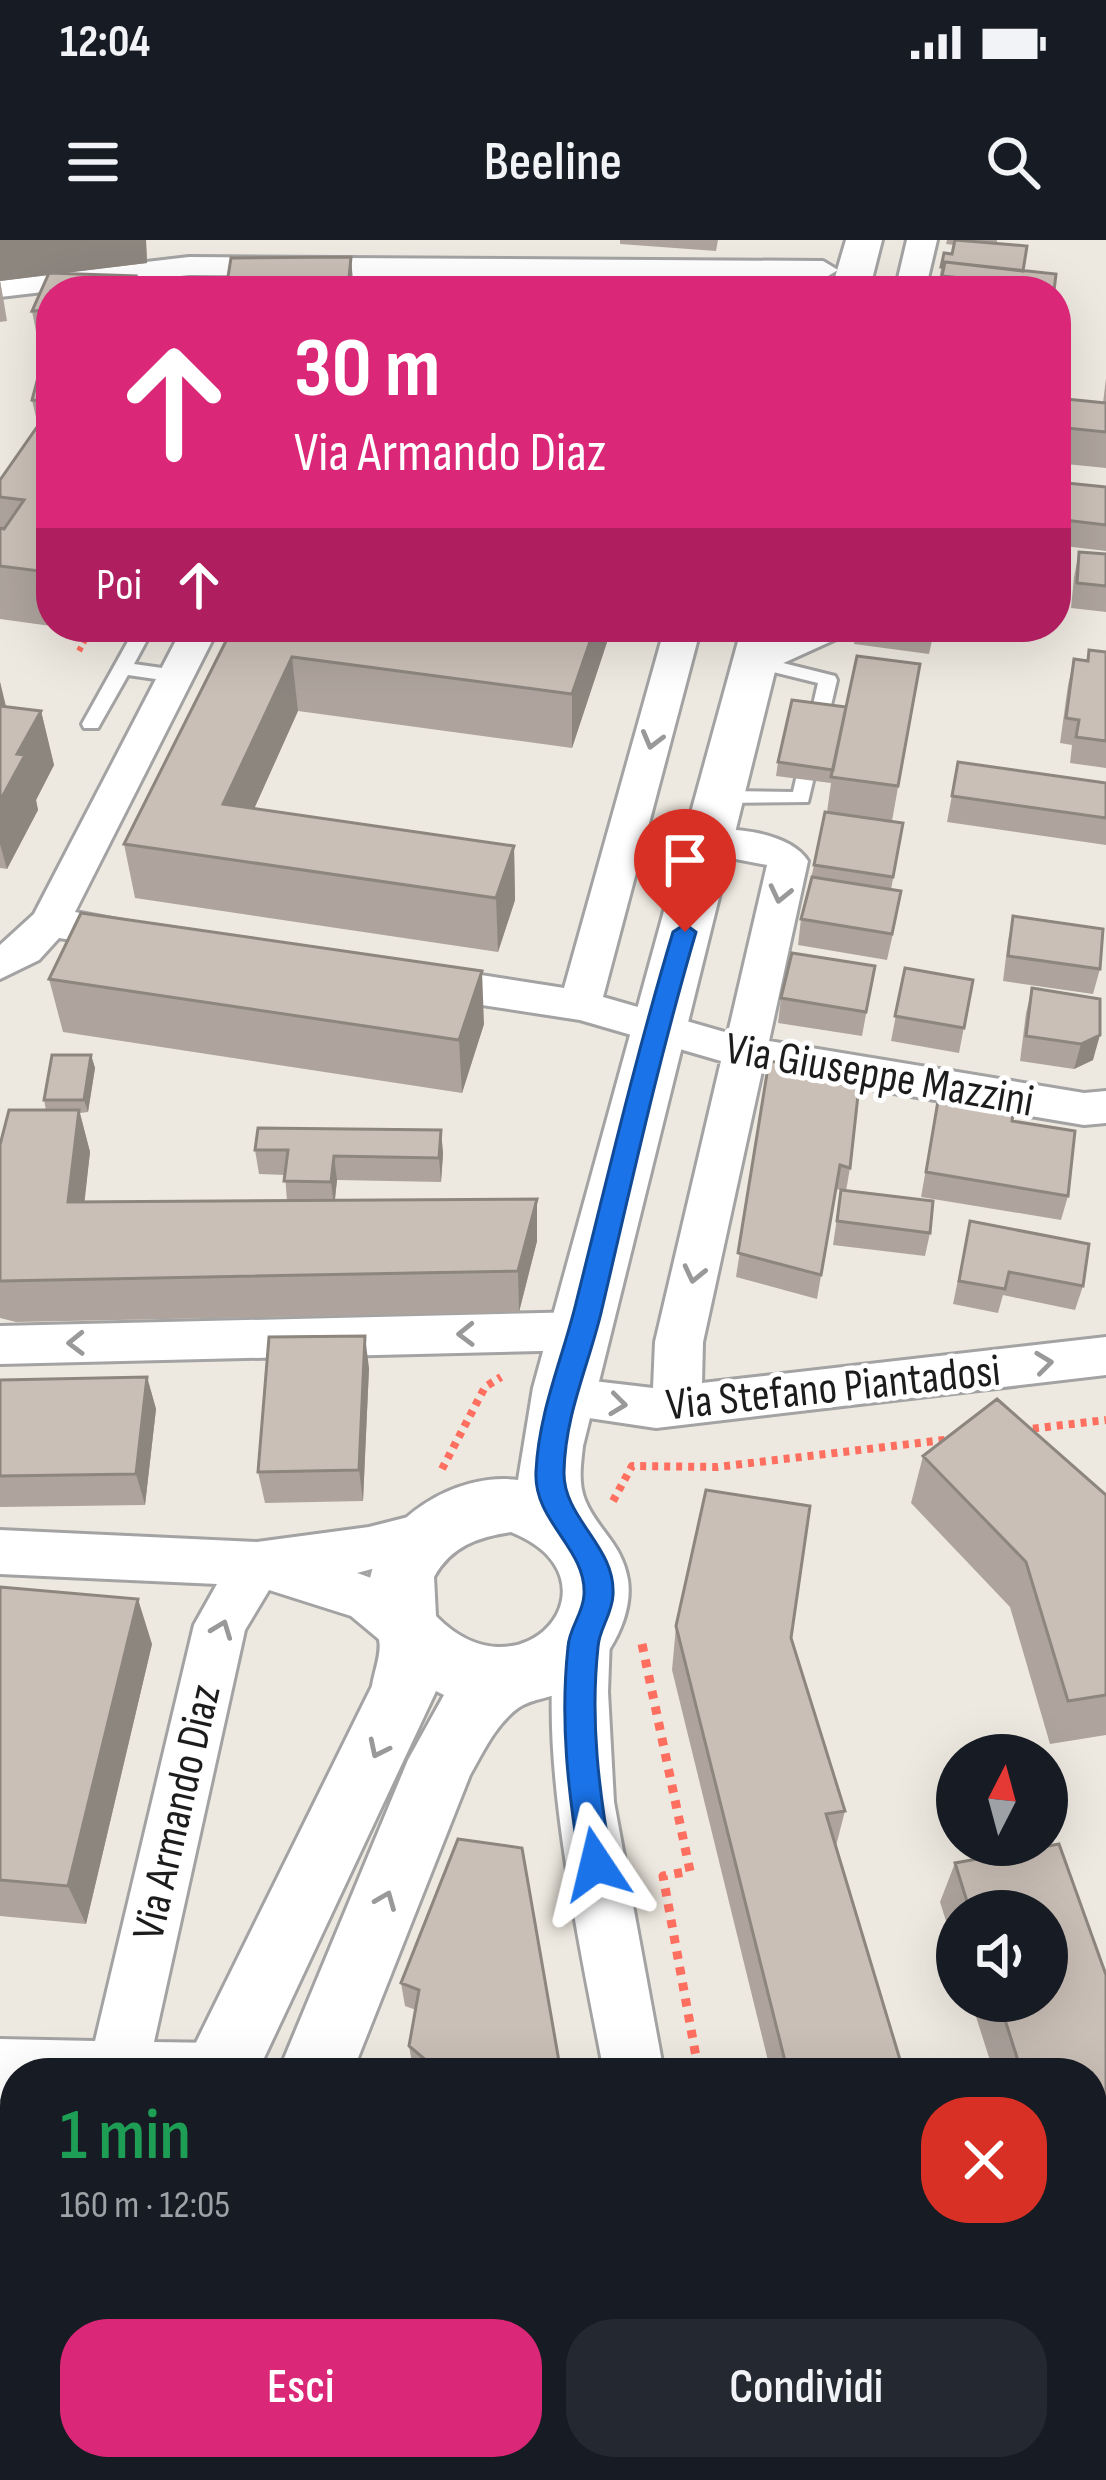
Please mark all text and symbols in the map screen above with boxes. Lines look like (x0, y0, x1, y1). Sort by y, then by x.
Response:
text: 12:04 (60, 15, 150, 70)
icon: menu (60, 129, 126, 195)
icon: search (980, 129, 1046, 195)
text: Beeline (484, 130, 622, 195)
text: 30 m (294, 319, 440, 420)
icon: ahead (96, 324, 252, 480)
text: Via Armando Diaz (294, 421, 606, 486)
icon: ahead (166, 552, 232, 618)
text: Poi (96, 558, 142, 613)
one-way arrow (642, 729, 667, 750)
pin (634, 809, 736, 932)
icon: arrive (652, 827, 718, 893)
one-way arrow (769, 883, 794, 903)
street label: Via Giuseppe Mazzini (721, 1021, 1038, 1130)
one-way arrow (683, 1263, 708, 1283)
one-way arrow (456, 1320, 475, 1346)
one-way arrow (66, 1329, 85, 1355)
street label: Via Stefano Piantadosi (663, 1344, 1003, 1433)
one-way arrow (1034, 1351, 1054, 1377)
one-way arrow (609, 1391, 628, 1416)
one-way arrow (207, 1620, 232, 1641)
street label: Via Armando Diaz (121, 1680, 233, 1946)
north arrow (936, 1734, 1068, 1866)
map controls (936, 1734, 1068, 2022)
one-way arrow (369, 1737, 392, 1758)
position arrow (533, 1801, 659, 1927)
button: sound (936, 1890, 1068, 2022)
one-way arrow (372, 1891, 396, 1912)
text: 1 min (60, 2093, 191, 2180)
button: close (921, 2097, 1047, 2223)
text: 160 m · 12:05 (60, 2182, 230, 2229)
button: Esci (60, 2319, 542, 2457)
button: Condividi (566, 2319, 1047, 2457)

